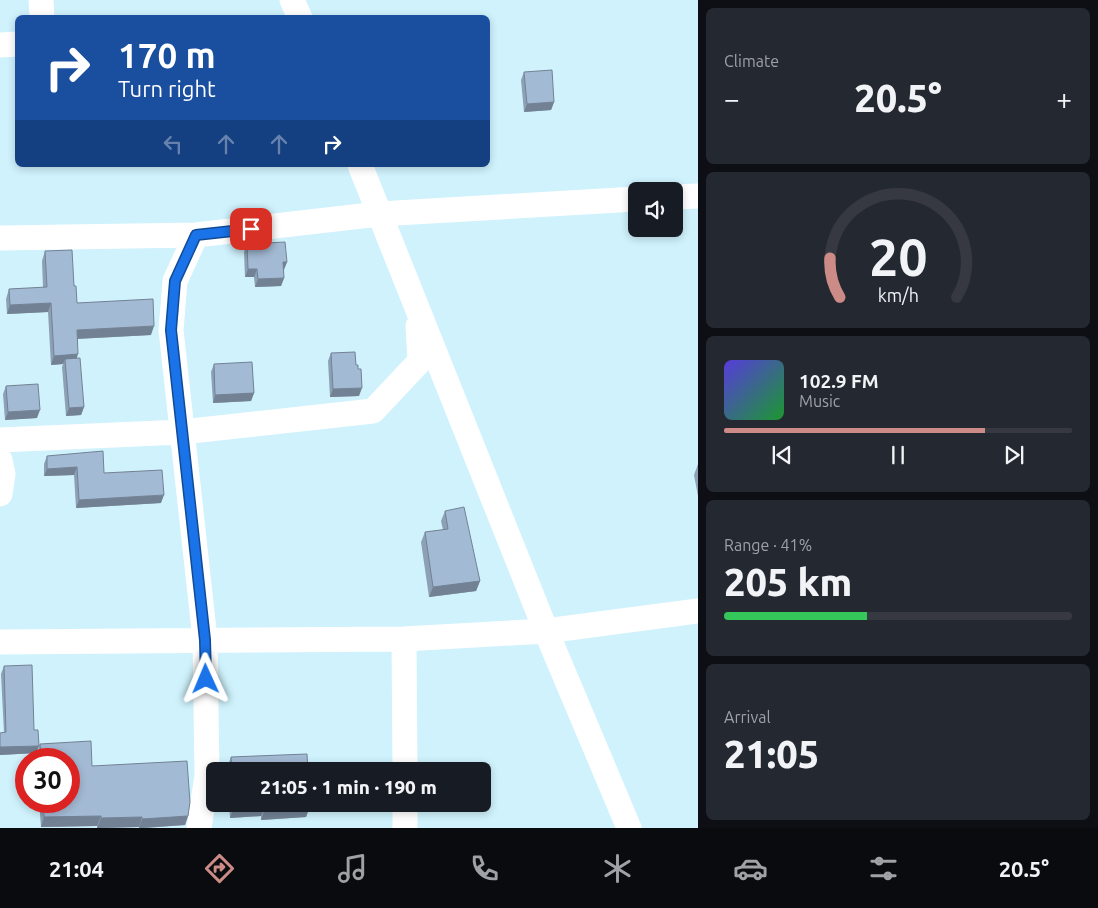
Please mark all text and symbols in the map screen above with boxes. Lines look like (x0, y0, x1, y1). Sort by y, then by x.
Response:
icon: right (35, 35, 100, 100)
text: 170 m (118, 35, 216, 75)
text: Climate (724, 52, 779, 70)
text: Turn right (118, 76, 216, 101)
text: 20.5° (854, 77, 942, 119)
text: − (724, 83, 740, 114)
text: + (1056, 83, 1072, 114)
icon: left (159, 130, 187, 158)
icon: ahead (212, 130, 240, 158)
icon: ahead (265, 130, 293, 158)
icon: right (318, 130, 346, 158)
map controls (628, 182, 683, 237)
button: sound (628, 182, 683, 237)
pin (230, 208, 272, 250)
icon: arrive (237, 215, 265, 243)
text: 20 (869, 228, 927, 286)
text: km/h (877, 285, 919, 305)
text: 102.9 FM (799, 370, 879, 392)
text: Music (799, 392, 840, 410)
icon: previous (768, 441, 796, 469)
icon: pause (884, 441, 912, 469)
icon: next (1000, 441, 1028, 469)
text: Range · 41% (724, 536, 812, 554)
text: 205 km (724, 561, 852, 603)
position arrow (179, 652, 231, 704)
text: Arrival (724, 708, 771, 726)
text: 21:05 (724, 733, 819, 775)
speed limit sign: 30 (15, 748, 80, 813)
text: 21:05 · 1 min · 190 m (260, 776, 437, 798)
icon: directions (202, 851, 237, 886)
icon: music (335, 851, 370, 886)
icon: phone (467, 851, 502, 886)
icon: climate (600, 851, 635, 886)
icon: car (733, 851, 768, 886)
icon: filters (866, 851, 901, 886)
text: 21:04 (49, 856, 104, 881)
text: 20.5° (999, 856, 1049, 881)

